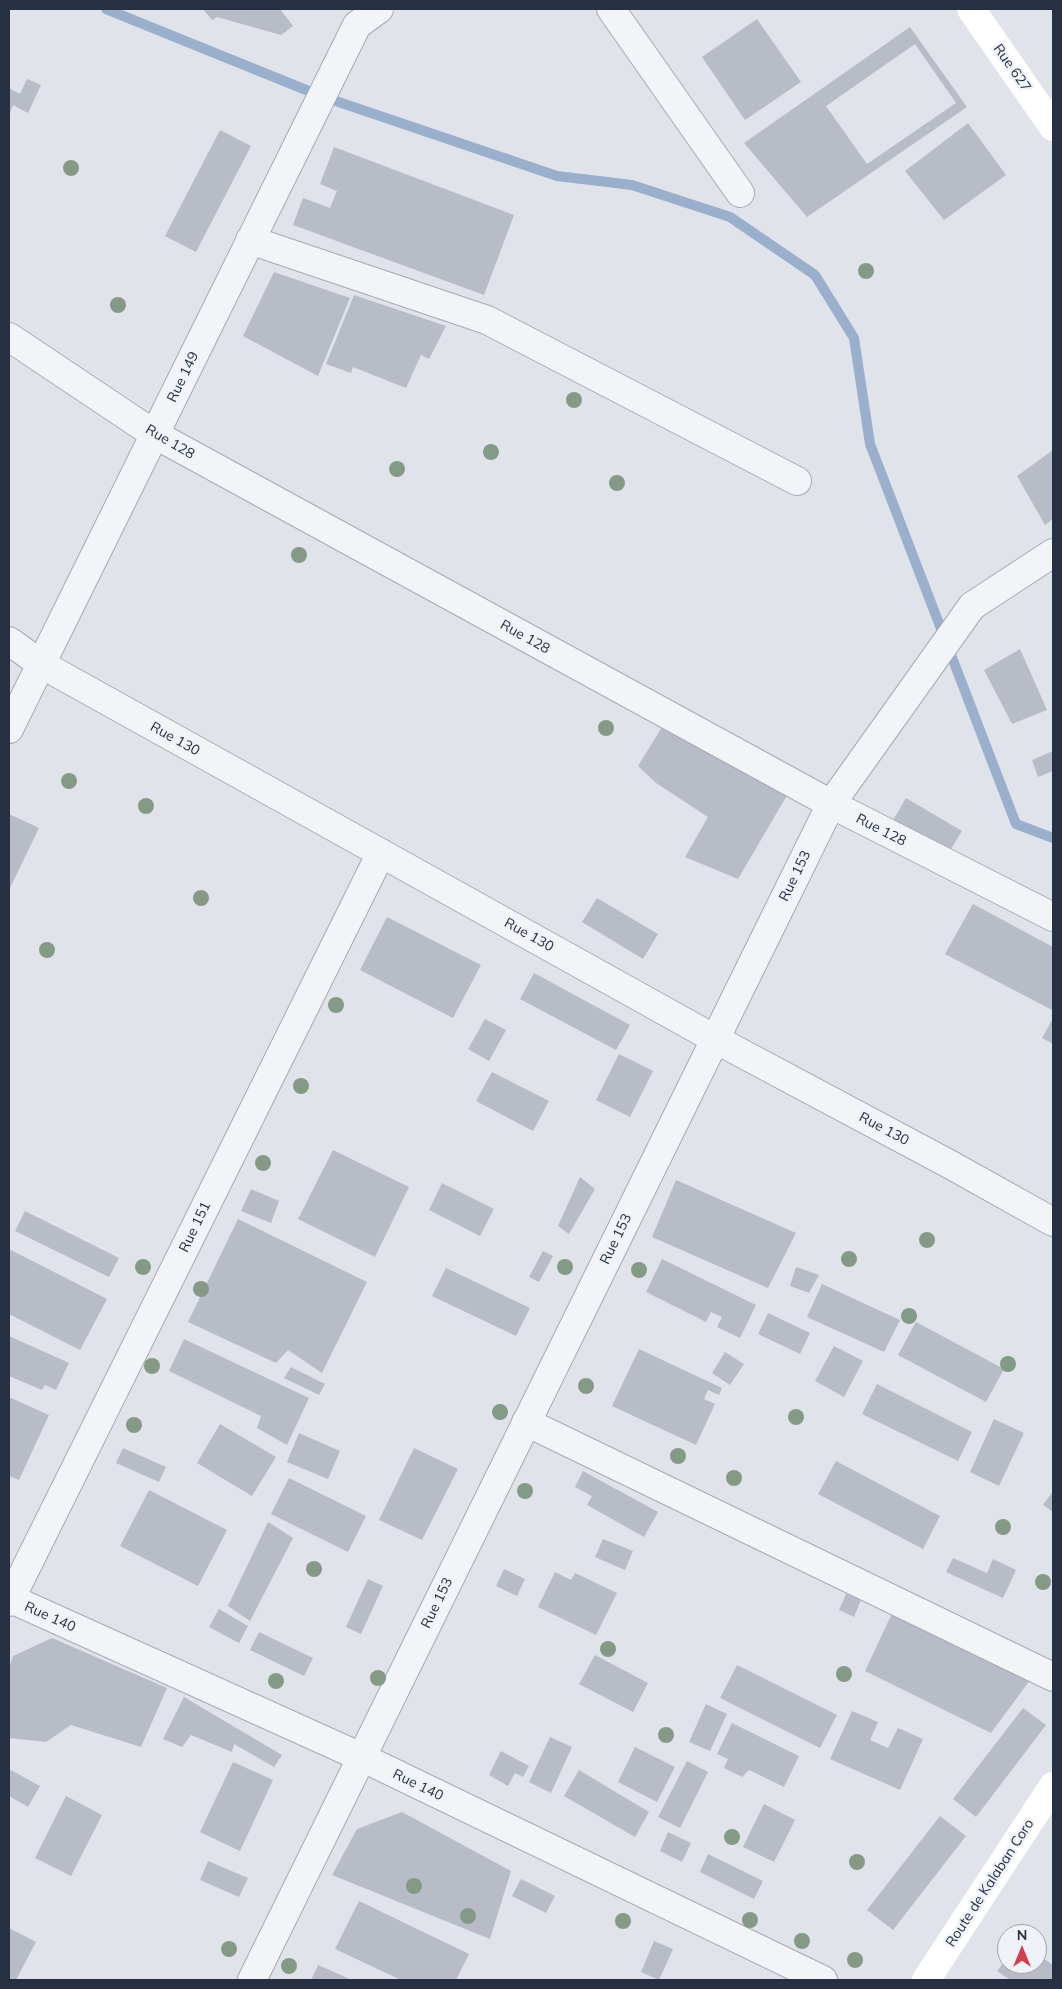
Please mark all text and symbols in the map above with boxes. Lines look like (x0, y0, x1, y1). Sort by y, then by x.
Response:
street label: Rue 627 (990, 41, 1034, 95)
street label: Rue 149 (164, 349, 202, 405)
street label: Rue 128 (142, 421, 198, 463)
street label: Rue 128 (497, 617, 553, 657)
street label: Rue 130 (147, 719, 203, 759)
street label: Rue 128 (853, 810, 909, 850)
street label: Rue 153 (776, 848, 814, 904)
street label: Rue 130 (501, 915, 557, 955)
street label: Rue 130 (856, 1109, 912, 1149)
street label: Rue 151 (176, 1199, 214, 1255)
street label: Rue 153 (597, 1211, 635, 1267)
street label: Rue 153 (418, 1575, 456, 1631)
street label: Rue 140 (22, 1598, 78, 1636)
street label: Rue 140 (390, 1766, 446, 1804)
street label: Route de Kalaban Coro (942, 1816, 1038, 1950)
north arrow (997, 1924, 1047, 1974)
text: N (1017, 1926, 1027, 1944)

